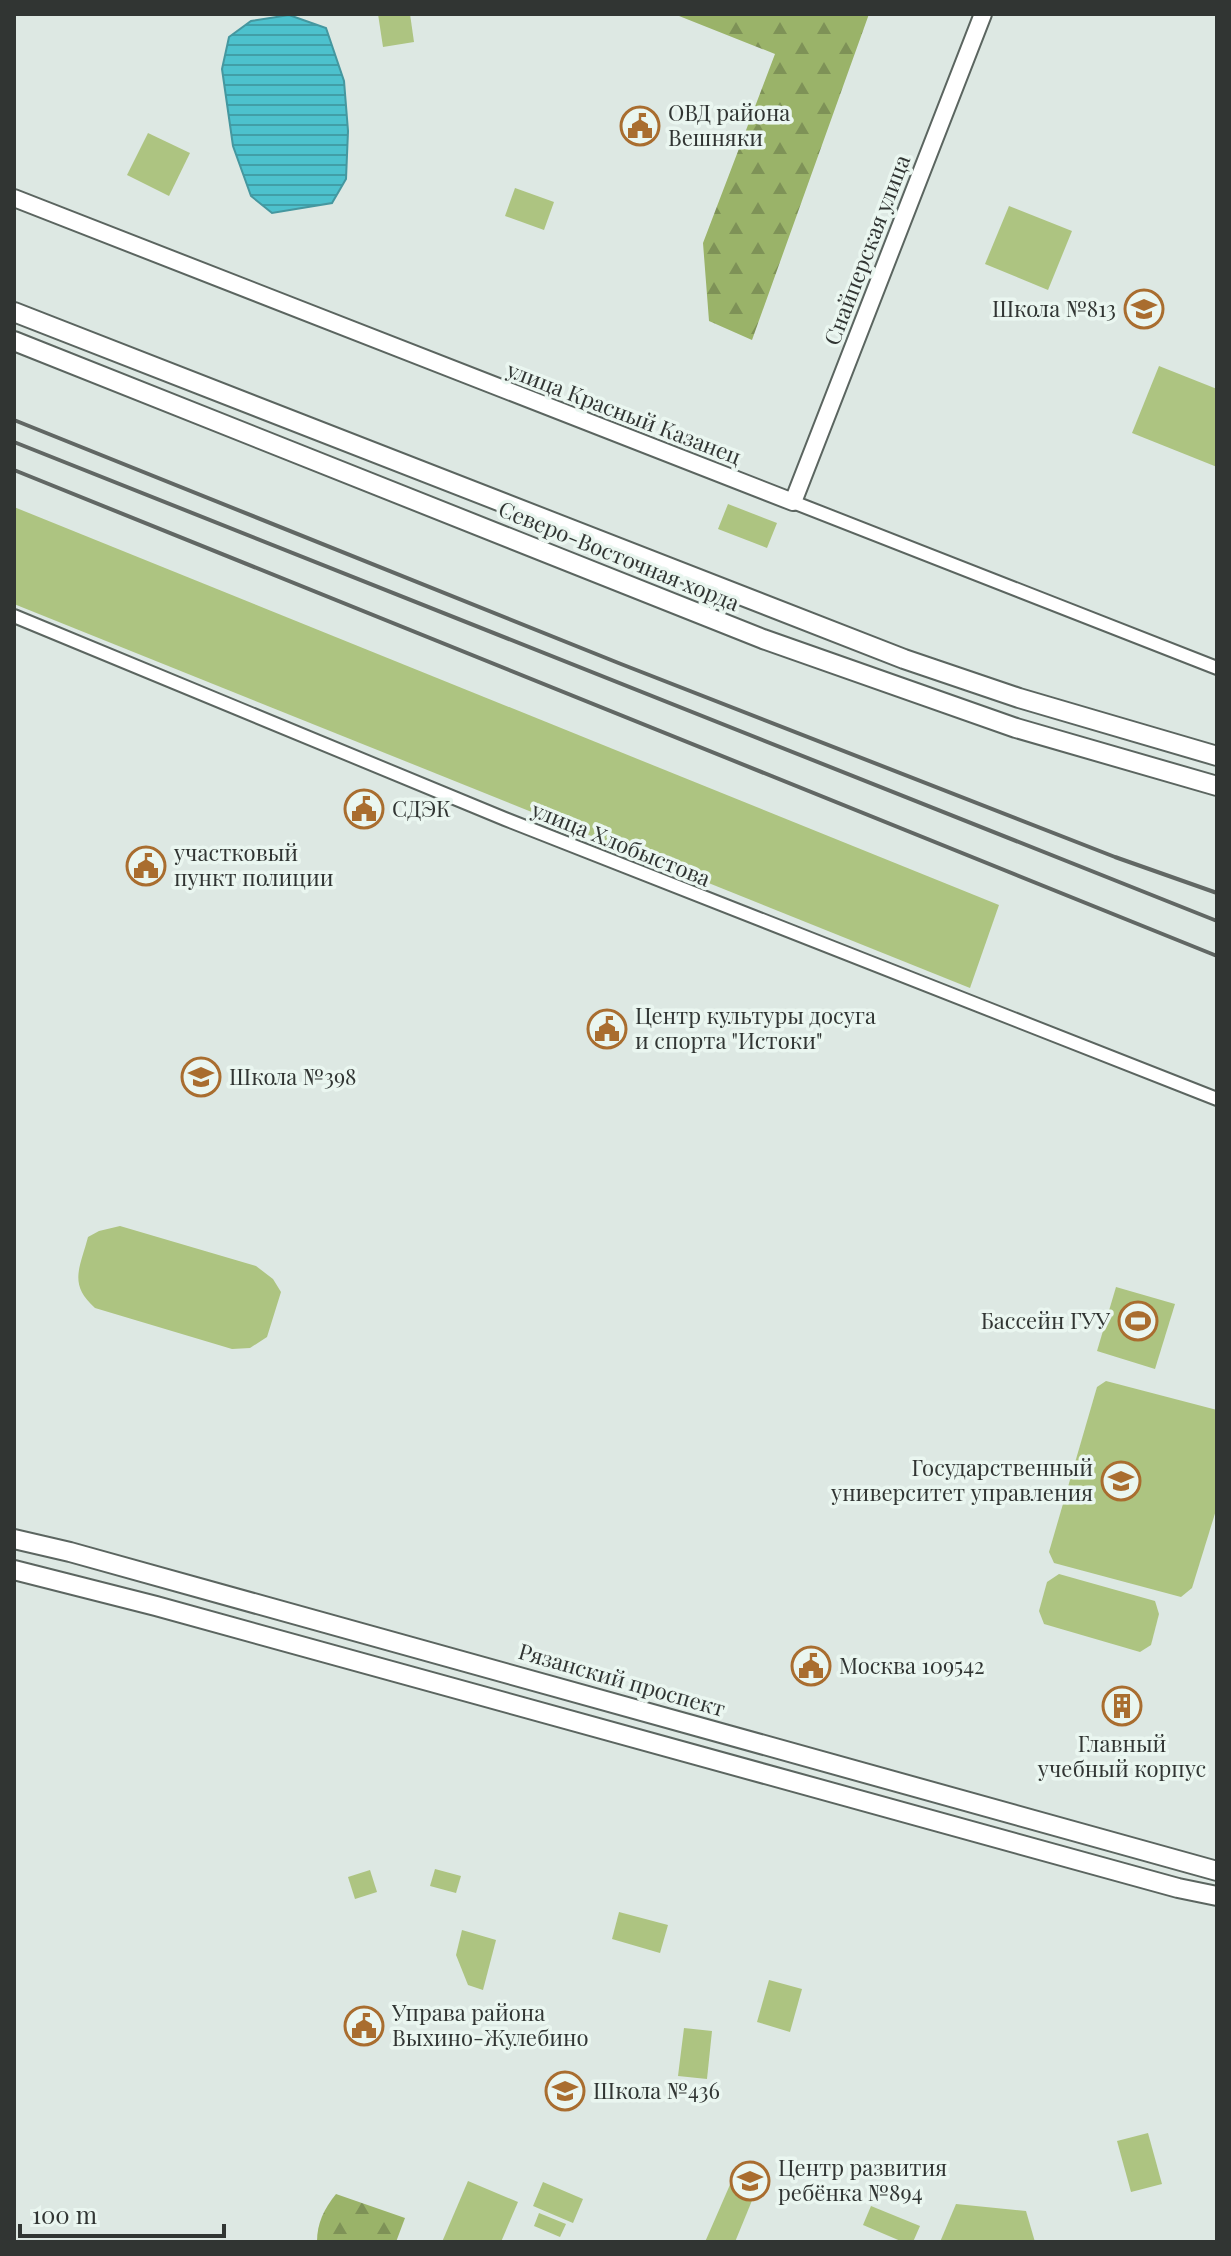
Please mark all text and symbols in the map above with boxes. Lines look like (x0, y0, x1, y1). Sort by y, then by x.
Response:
place label: ОВД района Вешняки (668, 97, 790, 152)
public building icon: ОВД района Вешняки (619, 105, 661, 147)
street label: Снайперская улица (816, 150, 916, 349)
school or university icon: Школа №813 (1123, 288, 1165, 330)
place label: Школа №813 (992, 293, 1116, 323)
street label: улица Красный Казанец (502, 353, 746, 471)
street label: Северо-Восточная хорда (495, 493, 744, 617)
public building icon: СДЭК (343, 788, 385, 830)
place label: СДЭК (392, 793, 451, 823)
street label: улица Хлобыстова (527, 793, 715, 893)
place label: участковый пункт полиции (173, 837, 334, 892)
public building icon: участковый пункт полиции (125, 845, 167, 887)
place label: Центр культуры досуга и спорта "Истоки" (635, 1000, 876, 1055)
public building icon: Центр культуры досуга и спорта "Истоки" (586, 1008, 628, 1050)
school or university icon: Школа №398 (180, 1056, 222, 1098)
place label: Школа №398 (229, 1061, 357, 1091)
sports icon: Бассейн ГУУ (1117, 1300, 1159, 1342)
place label: Бассейн ГУУ (981, 1305, 1111, 1335)
place label: Государственный университет управления (830, 1452, 1093, 1507)
school or university icon: Государственный университет управления (1100, 1460, 1142, 1502)
street label: Рязанский проспект (515, 1635, 729, 1723)
public building icon: Москва 109542 (790, 1645, 832, 1687)
place label: Москва 109542 (839, 1650, 985, 1680)
building icon: Главный учебный корпус (1101, 1685, 1143, 1727)
place label: Главный учебный корпус (1037, 1728, 1206, 1783)
place label: Управа района Выхино-Жулебино (391, 1997, 589, 2052)
public building icon: Управа района Выхино-Жулебино (343, 2005, 385, 2047)
school or university icon: Школа №436 (544, 2070, 586, 2112)
place label: Школа №436 (593, 2075, 720, 2105)
place label: Центр развития ребёнка №894 (778, 2152, 947, 2207)
school or university icon: Центр развития ребёнка №894 (729, 2160, 771, 2202)
scale bar (20, 2188, 224, 2238)
text: 100 m (32, 2198, 97, 2230)

